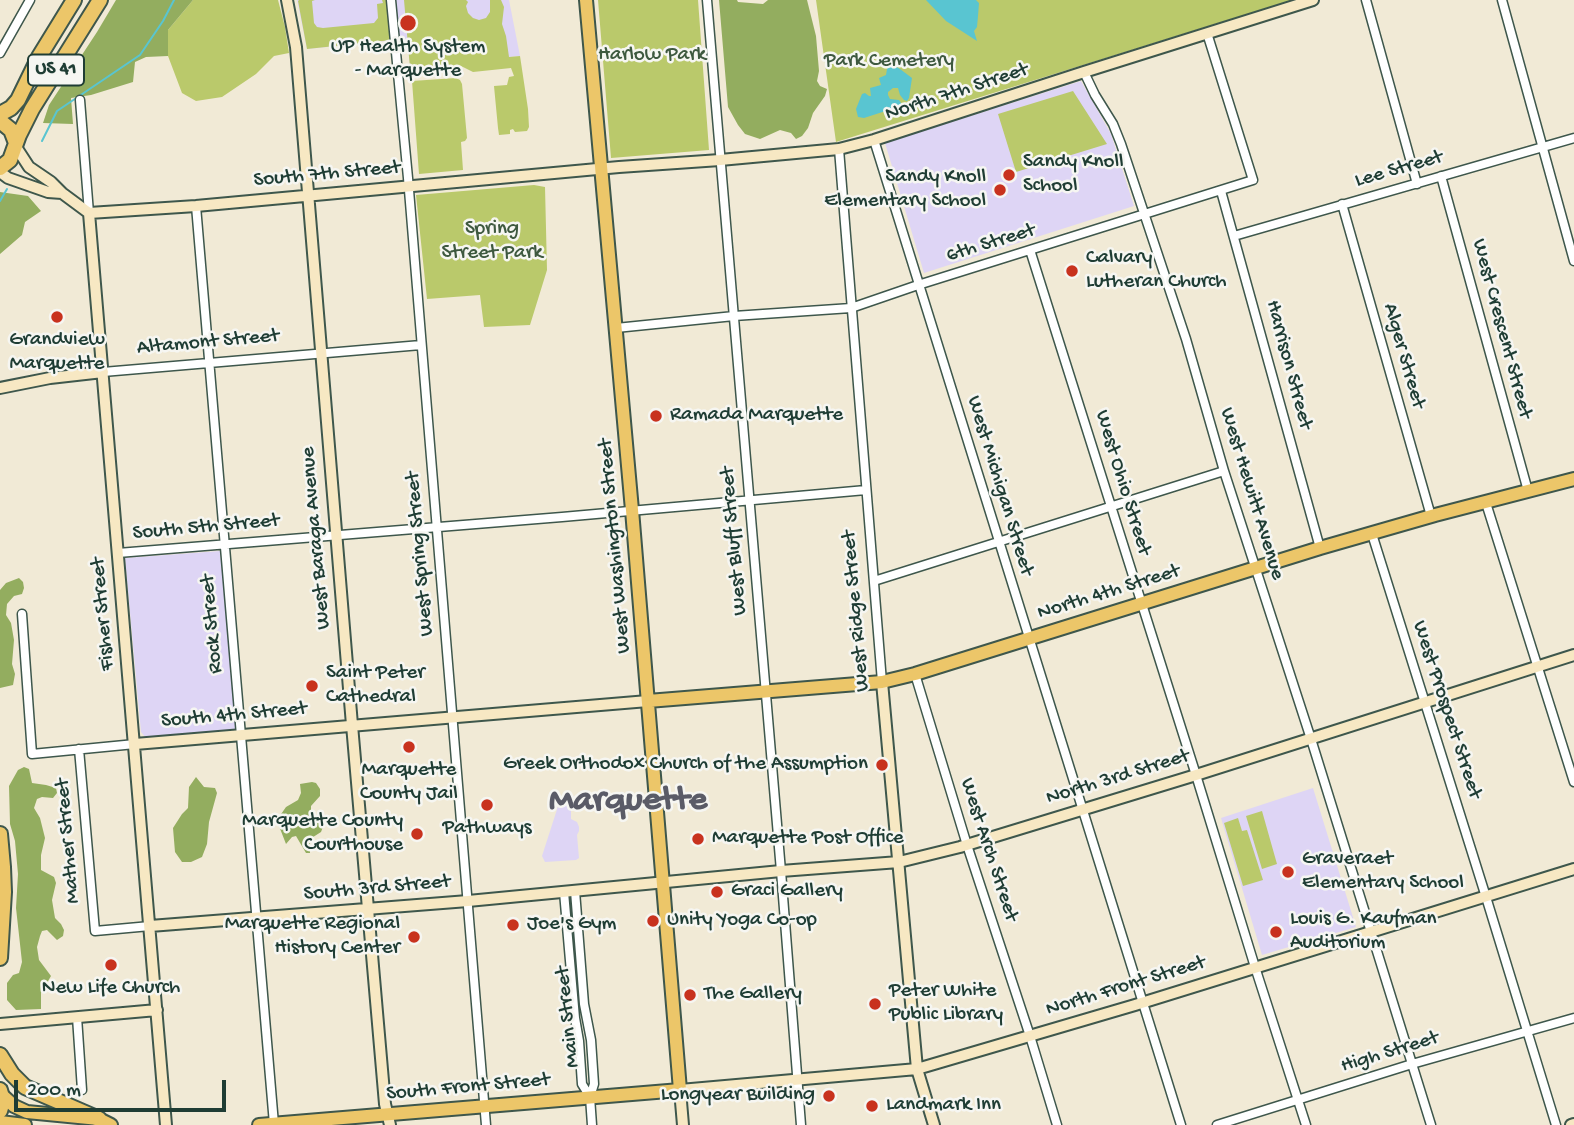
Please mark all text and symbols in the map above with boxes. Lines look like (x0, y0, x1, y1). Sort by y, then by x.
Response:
marker: UP Health System - Marquette (398, 13, 418, 33)
place label: UP Health System - Marquette (331, 35, 485, 85)
park label: Harlow Park (598, 43, 706, 69)
park label: Park Cemetery (824, 49, 954, 75)
road number: US 41 (28, 54, 84, 86)
street label: North 7th Street (882, 58, 1032, 128)
street label: Lee Street (1352, 145, 1446, 195)
place label: Sandy Knoll School (1023, 150, 1124, 200)
street label: South 7th Street (253, 156, 401, 194)
place label: Sandy Knoll Elementary School (824, 165, 986, 215)
marker: Sandy Knoll School (1001, 167, 1017, 183)
marker: Sandy Knoll Elementary School (992, 182, 1008, 198)
park label: Spring Street Park (441, 217, 543, 267)
street label: 6th Street (944, 219, 1038, 269)
street label: West Crescent Street (1465, 236, 1537, 422)
place label: Calvary Lutheran Church (1086, 246, 1227, 296)
marker: Calvary Lutheran Church (1064, 263, 1080, 279)
street label: Harrison Street (1259, 298, 1317, 432)
street label: Alger Street (1376, 301, 1430, 411)
marker: Grandview Marquette (49, 309, 65, 325)
street label: Altamont Street (136, 324, 280, 362)
place label: Grandview Marquette (9, 328, 105, 378)
street label: West Michigan Street (960, 393, 1038, 579)
place label: Ramada Marquette (670, 403, 843, 429)
street label: West Hewitt Avenue (1213, 405, 1289, 583)
street label: West Ohio Street (1088, 407, 1156, 559)
marker: Ramada Marquette (648, 408, 664, 424)
street label: West Washington Street (594, 438, 638, 654)
street label: West Baraga Avenue (296, 446, 338, 630)
street label: West Bluff Street (716, 466, 754, 616)
street label: West Spring Street (401, 471, 441, 637)
street label: South 5th Street (132, 509, 280, 547)
street label: West Ridge Street (837, 529, 877, 693)
street label: Fisher Street (86, 556, 122, 672)
street label: North 4th Street (1035, 559, 1183, 627)
street label: Rock Street (196, 573, 230, 675)
street label: West Prospect Street (1405, 618, 1487, 802)
place label: Saint Peter Cathedral (326, 661, 425, 711)
marker: Saint Peter Cathedral (304, 678, 320, 694)
street label: South 4th Street (160, 697, 308, 735)
marker: Marquette County Jail (401, 739, 417, 755)
street label: North 3rd Street (1043, 744, 1193, 812)
place label: Greek Orthodox Church of the Assumption (503, 752, 868, 778)
marker: Greek Orthodox Church of the Assumption (874, 757, 890, 773)
place label: Marquette County Jail (360, 758, 458, 808)
street label: West Arch Street (953, 775, 1023, 925)
street label: Mather Street (51, 777, 87, 905)
district label: Marquette (549, 782, 707, 824)
marker: Pathways (479, 797, 495, 813)
place label: Marquette County Courthouse (242, 809, 403, 859)
place label: Pathways (442, 816, 532, 842)
marker: Marquette County Courthouse (409, 826, 425, 842)
place label: Marquette Post Office (712, 826, 904, 852)
marker: Marquette Post Office (690, 831, 706, 847)
place label: Graveraet Elementary School (1302, 847, 1464, 897)
marker: Graveraet Elementary School (1280, 864, 1296, 880)
street label: South 3rd Street (303, 870, 451, 908)
place label: Graci Gallery (731, 879, 843, 905)
marker: Graci Gallery (709, 884, 725, 900)
place label: Louis G. Kaufman Auditorium (1290, 907, 1437, 957)
place label: Unity Yoga Co-op (667, 908, 817, 934)
place label: Marquette Regional History Center (225, 912, 400, 962)
place label: Joe's Gym (527, 912, 616, 938)
marker: Unity Yoga Co-op (645, 913, 661, 929)
marker: Joe's Gym (505, 917, 521, 933)
marker: Louis G. Kaufman Auditorium (1268, 924, 1284, 940)
marker: Marquette Regional History Center (406, 929, 422, 945)
street label: North Front Street (1043, 951, 1209, 1023)
marker: New Life Church (103, 957, 119, 973)
street label: Main Street (551, 965, 587, 1069)
place label: New Life Church (42, 976, 180, 1002)
place label: Peter White Public Library (889, 979, 1003, 1029)
place label: The Gallery (704, 982, 802, 1008)
marker: The Gallery (682, 987, 698, 1003)
marker: Peter White Public Library (867, 996, 883, 1012)
street label: High Street (1338, 1026, 1442, 1080)
scale bar (18, 1066, 229, 1110)
street label: South Front Street (385, 1068, 551, 1108)
text: 200 m (27, 1079, 81, 1104)
place label: Longyear Building (661, 1083, 815, 1109)
marker: Longyear Building (821, 1088, 837, 1104)
place label: Landmark Inn (886, 1093, 1001, 1119)
marker: Landmark Inn (864, 1098, 880, 1114)

